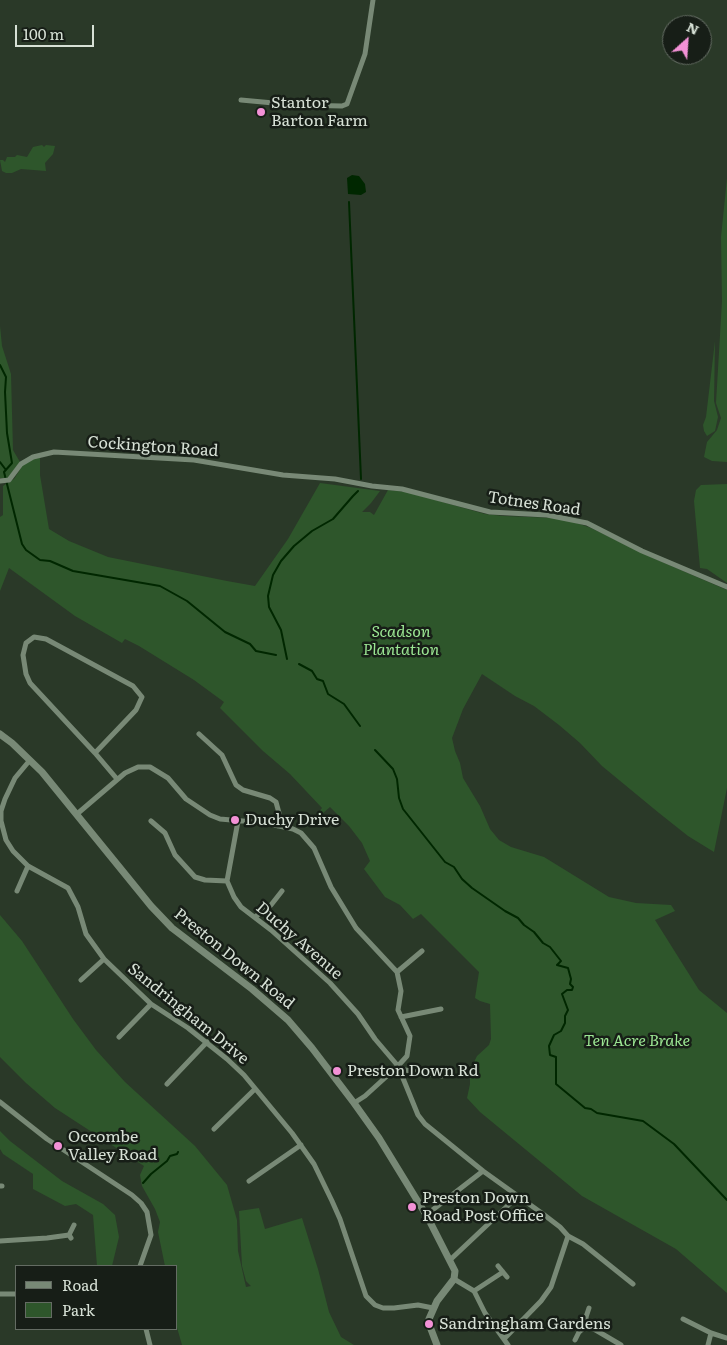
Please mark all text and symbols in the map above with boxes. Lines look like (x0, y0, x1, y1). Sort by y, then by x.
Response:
scale bar (18, 15, 96, 47)
north arrow (662, 15, 712, 65)
text: N (683, 16, 703, 39)
text: 100 m (23, 22, 64, 45)
place label: Stantor Barton Farm (271, 93, 368, 131)
marker: Stantor Barton Farm (255, 106, 267, 118)
street label: Cockington Road (87, 433, 219, 461)
street label: Totnes Road (486, 488, 582, 520)
park label: Scadson Plantation (363, 622, 439, 660)
place label: Duchy Drive (245, 810, 339, 830)
marker: Duchy Drive (229, 814, 241, 826)
street label: Duchy Avenue (252, 898, 346, 984)
street label: Preston Down Road (170, 905, 298, 1013)
street label: Sandringham Drive (124, 959, 252, 1069)
park label: Ten Acre Brake (584, 1031, 690, 1051)
place label: Preston Down Rd (347, 1061, 478, 1081)
marker: Preston Down Rd (331, 1065, 343, 1077)
place label: Occombe Valley Road (68, 1127, 157, 1165)
marker: Occombe Valley Road (52, 1140, 64, 1152)
place label: Preston Down Road Post Office (422, 1188, 544, 1226)
marker: Preston Down Road Post Office (406, 1201, 418, 1213)
legend (15, 1265, 178, 1330)
text: Road (62, 1273, 98, 1296)
text: Park (62, 1298, 95, 1321)
place label: Sandringham Gardens (439, 1314, 610, 1334)
marker: Sandringham Gardens (423, 1318, 435, 1330)

